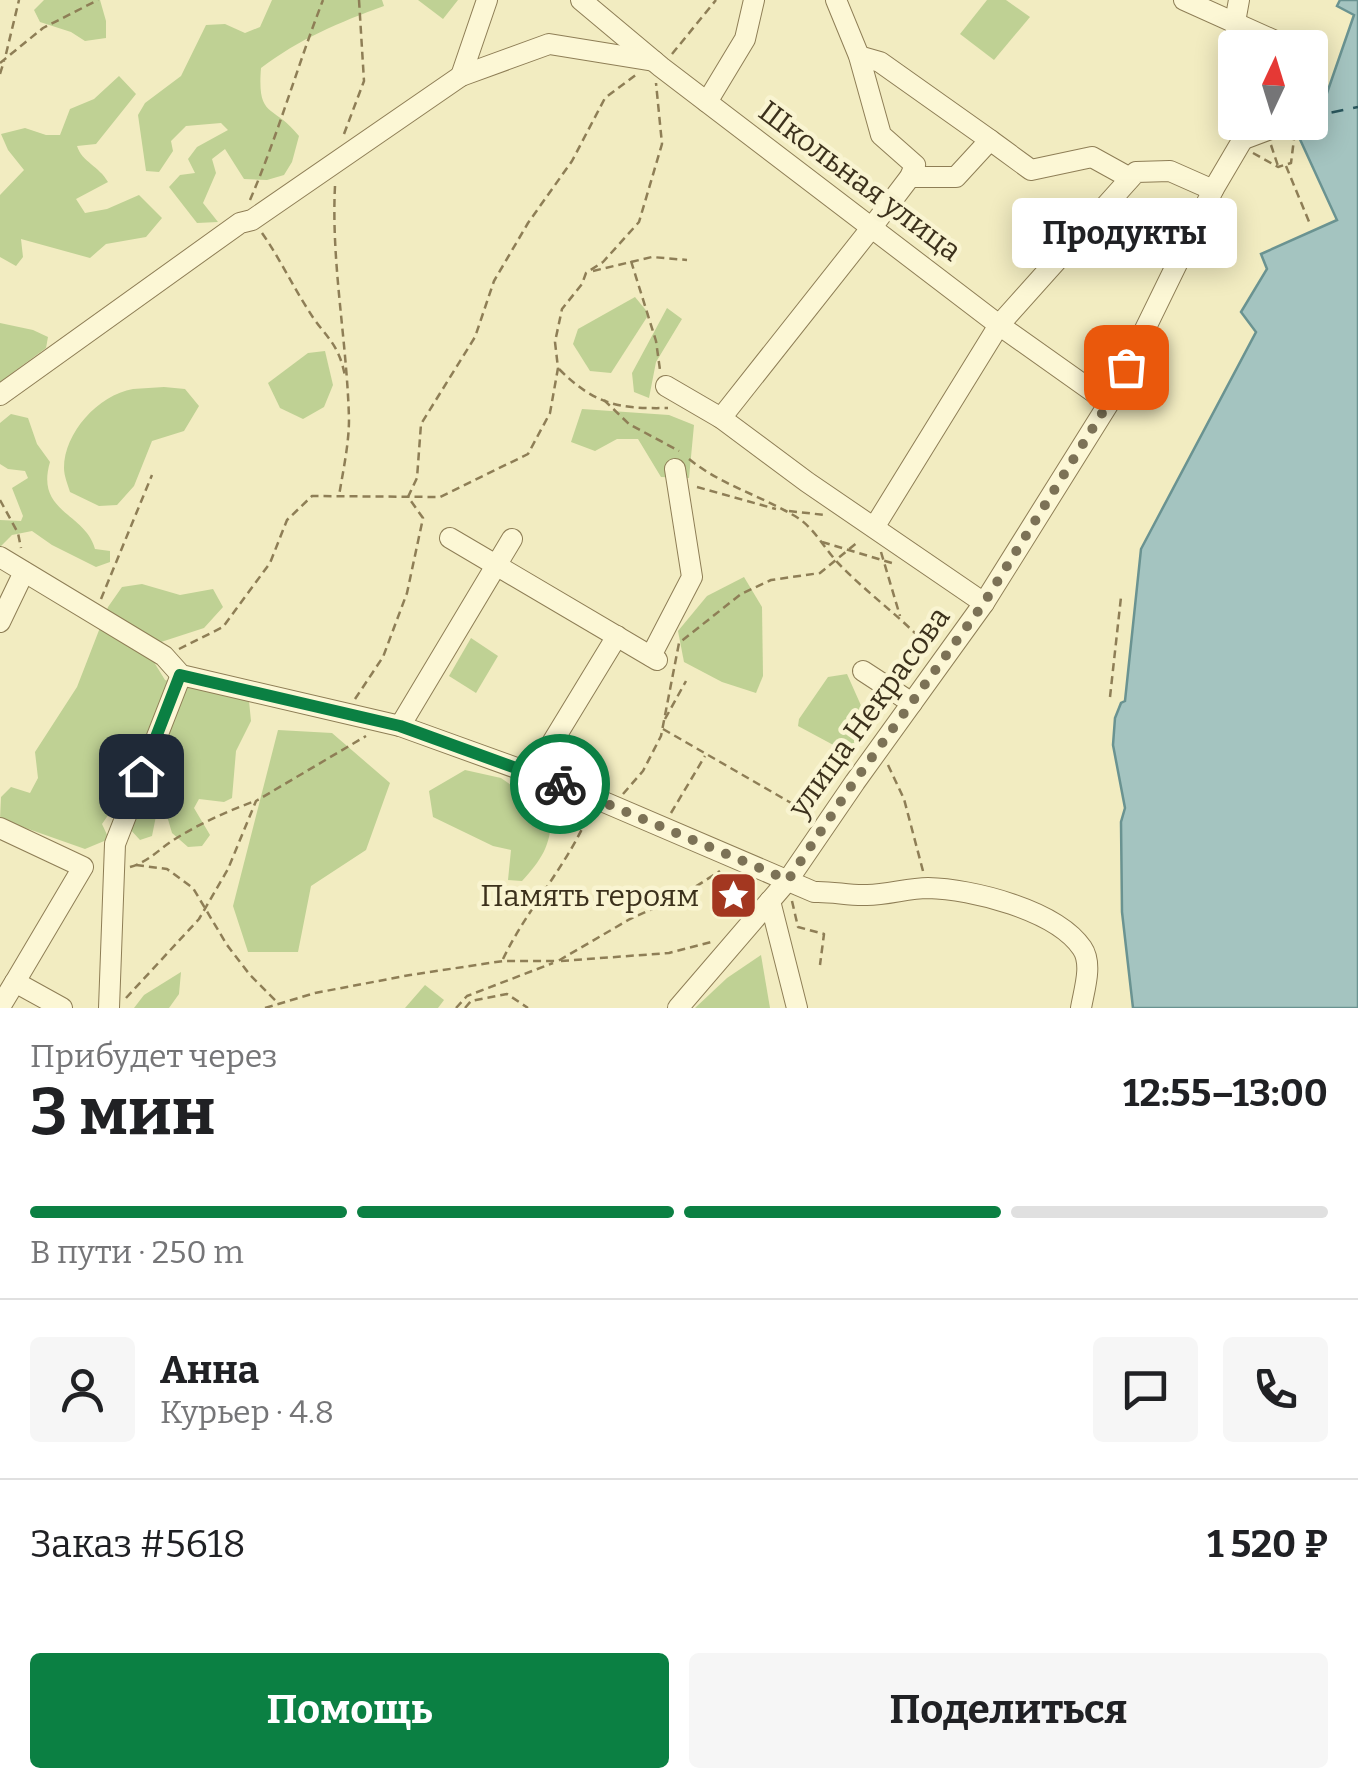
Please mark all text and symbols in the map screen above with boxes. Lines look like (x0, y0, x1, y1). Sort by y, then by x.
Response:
north arrow (1218, 30, 1328, 140)
map controls (1218, 30, 1328, 140)
street label: Школьная улица (752, 93, 968, 269)
callout: Продукты (1014, 197, 1238, 267)
text: Продукты (1042, 214, 1207, 252)
pin (1084, 325, 1169, 410)
icon: bag (1099, 340, 1154, 395)
street label: улица Некрасова (780, 600, 957, 825)
pin (99, 734, 184, 819)
courier (510, 734, 610, 834)
icon: home (114, 749, 169, 804)
icon: bike (533, 757, 588, 812)
place icon: Память героям (708, 870, 760, 922)
place label: Память героям (480, 878, 699, 914)
text: Прибудет через (30, 1037, 277, 1075)
text: 12:55–13:00 (1123, 1070, 1328, 1116)
text: 3 мин (30, 1073, 215, 1151)
text: В пути · 250 m (30, 1233, 244, 1271)
button: person (30, 1337, 135, 1442)
button: chat (1093, 1337, 1198, 1442)
button: phone (1223, 1337, 1328, 1442)
text: Анна (160, 1347, 259, 1393)
text: Курьер · 4.8 (160, 1393, 334, 1431)
text: Заказ #5618 (30, 1521, 246, 1567)
text: 1 520 ₽ (1207, 1521, 1328, 1567)
button: Помощь (30, 1653, 669, 1768)
button: Поделиться (689, 1653, 1328, 1768)

